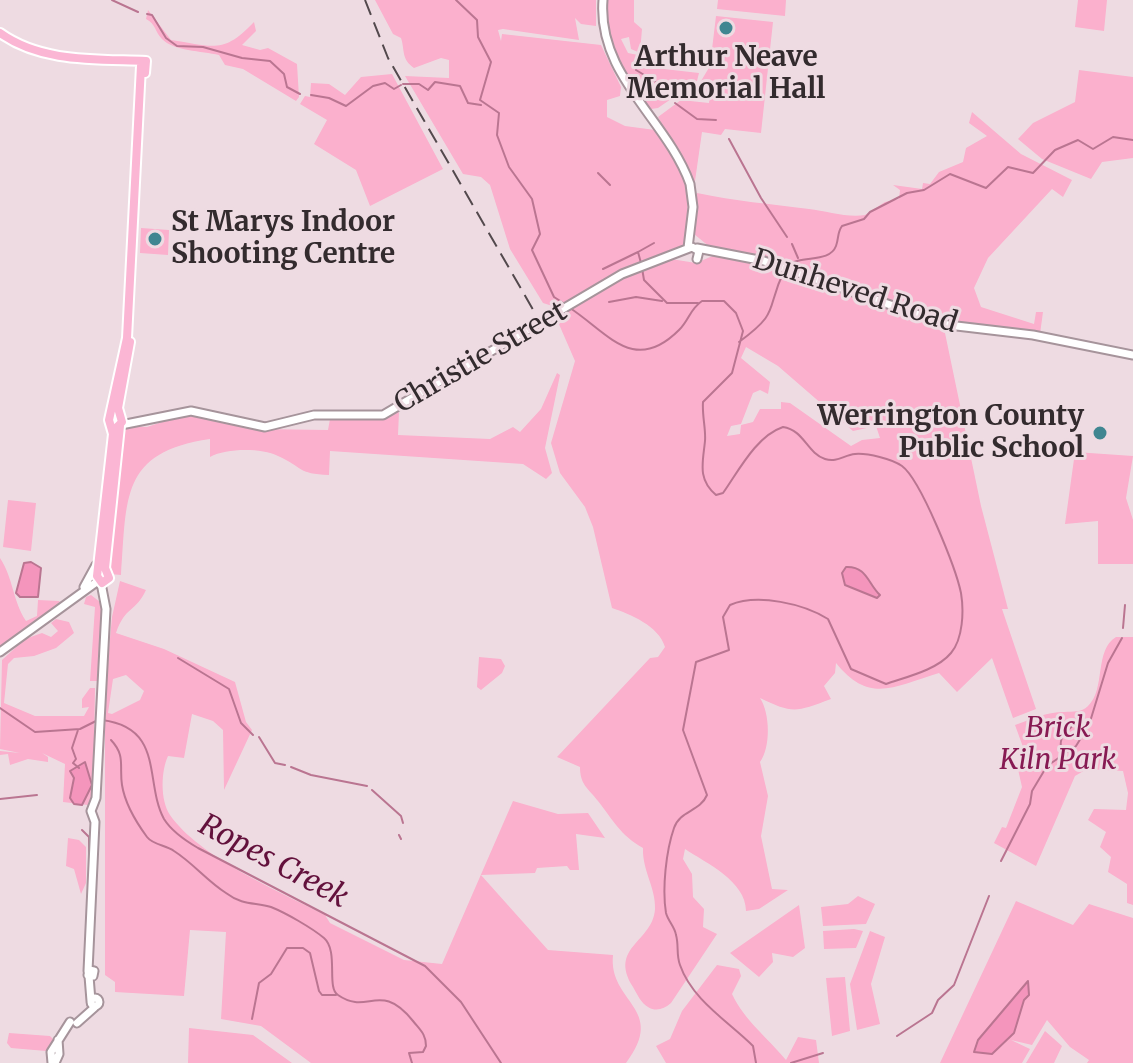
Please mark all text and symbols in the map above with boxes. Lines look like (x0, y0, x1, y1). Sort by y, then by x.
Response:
marker: Arthur Neave Memorial Hall (717, 19, 735, 37)
place label: Arthur Neave Memorial Hall (627, 41, 825, 107)
place label: St Marys Indoor Shooting Centre (171, 206, 395, 272)
marker: St Marys Indoor Shooting Centre (146, 230, 164, 248)
street label: Dunheved Road (749, 243, 961, 341)
street label: Christie Street (389, 295, 573, 421)
place label: Werrington County Public School (817, 400, 1084, 466)
marker: Werrington County Public School (1091, 424, 1109, 442)
park label: Brick Kiln Park (1000, 712, 1116, 778)
water label: Ropes Creek (192, 808, 354, 916)

